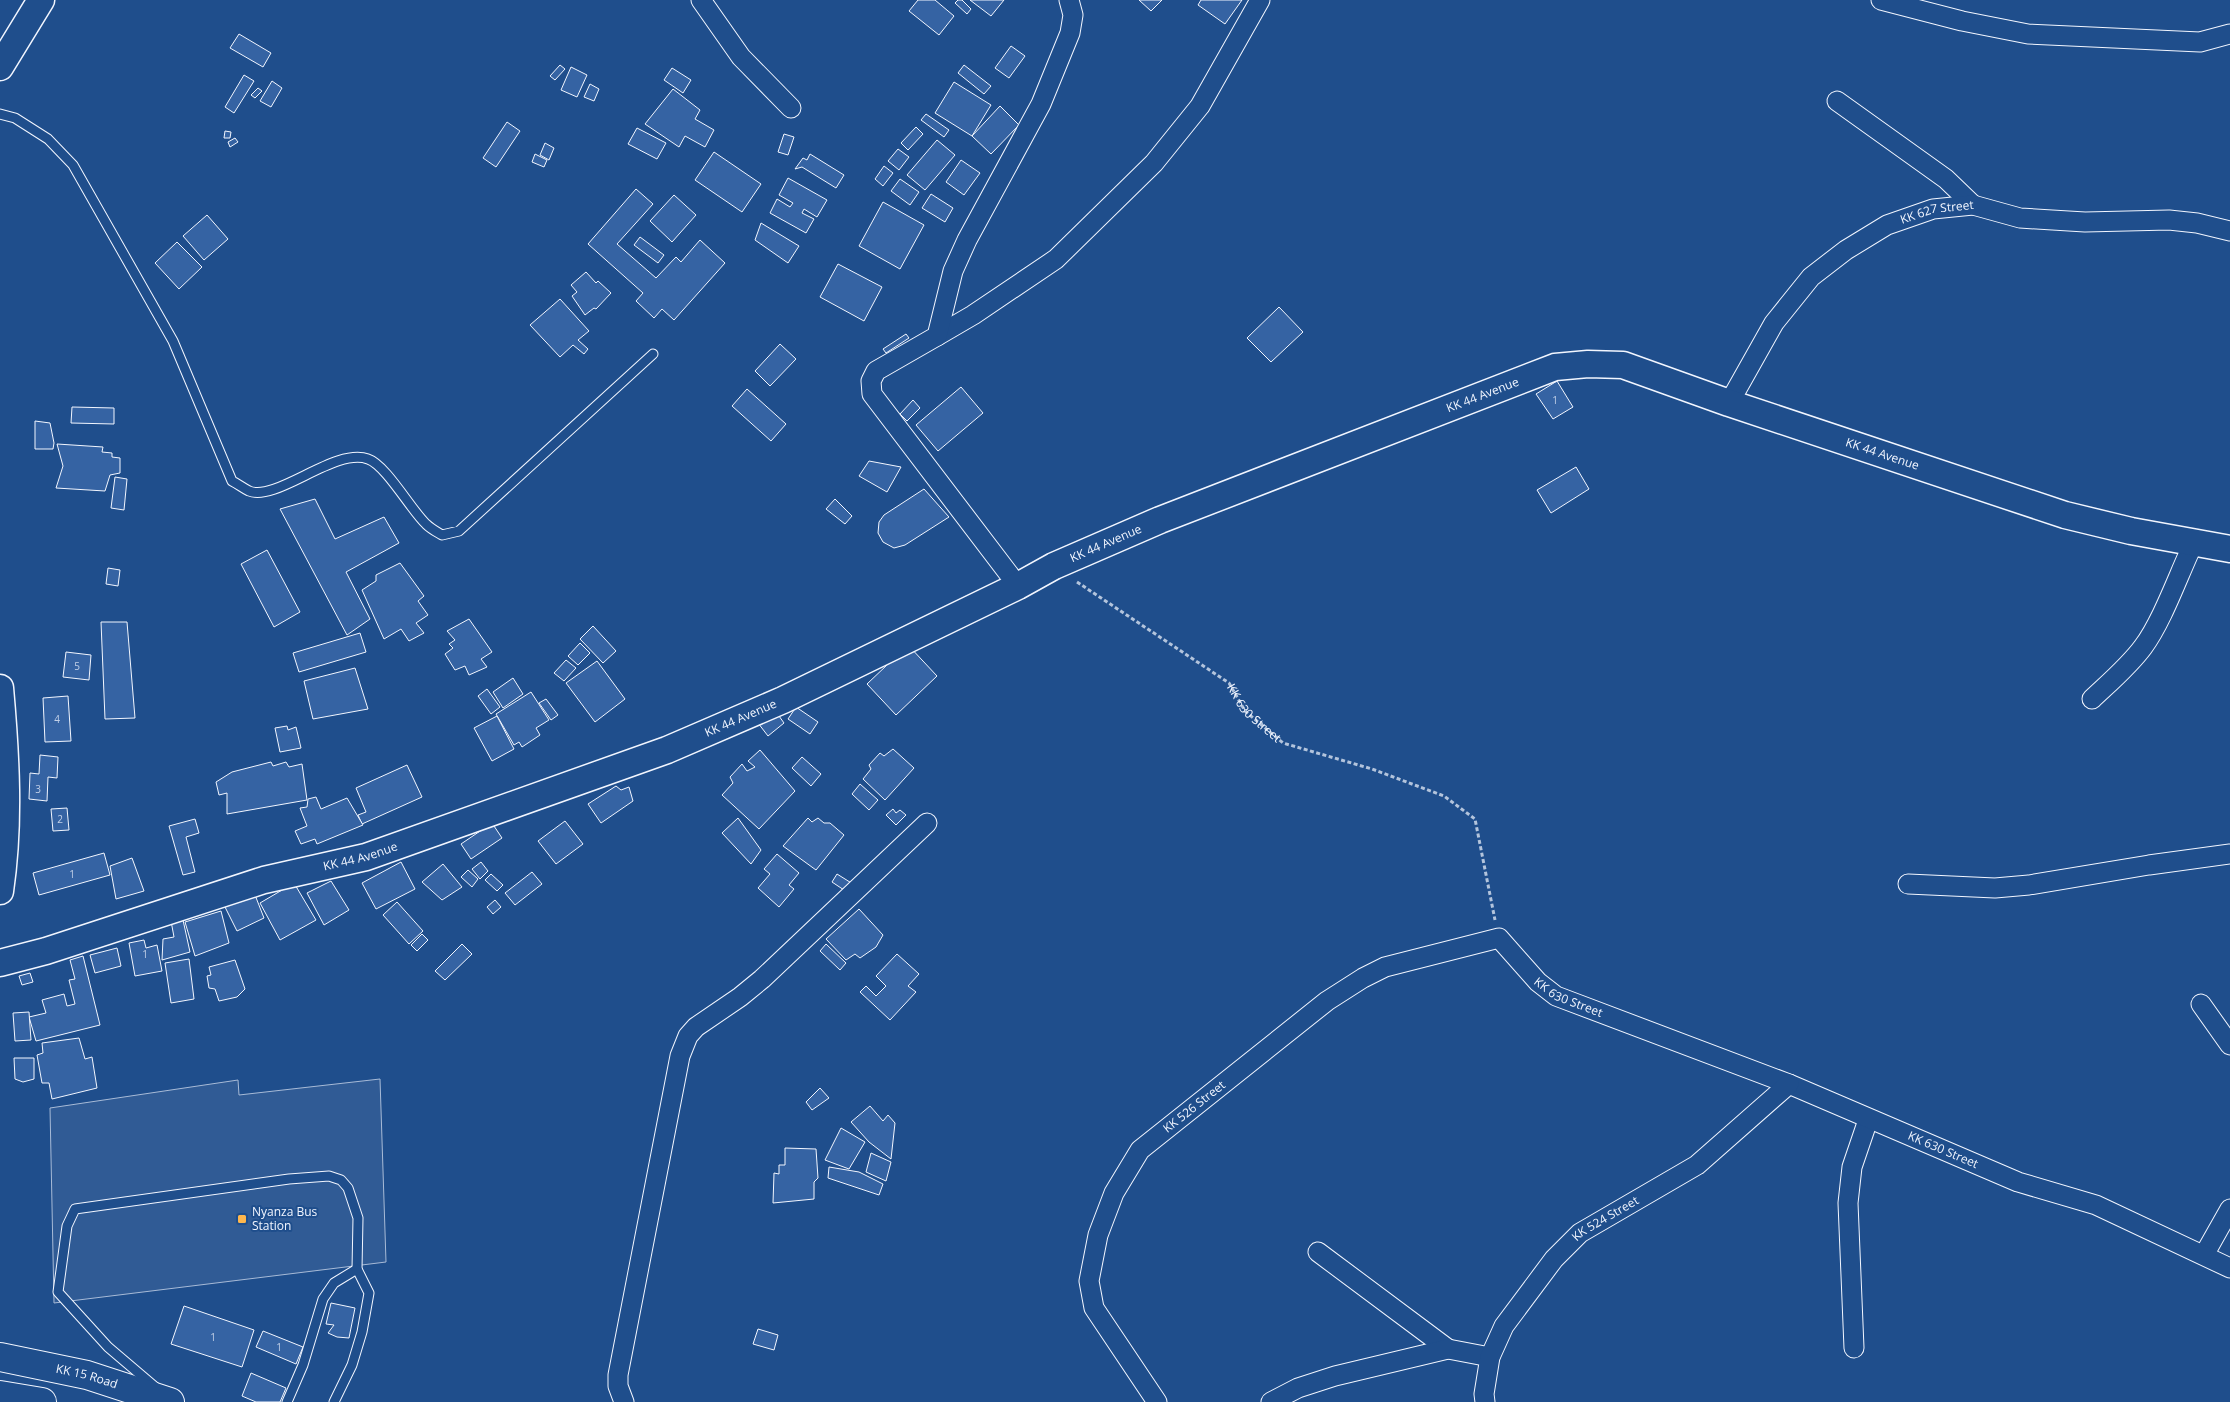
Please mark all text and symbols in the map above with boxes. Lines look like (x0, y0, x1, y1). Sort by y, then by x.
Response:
street label: KK 627 Street (1898, 196, 1974, 228)
street label: KK 44 Avenue (1444, 373, 1521, 416)
house number: 1 (1552, 393, 1558, 407)
street label: KK 44 Avenue (1843, 433, 1922, 474)
street label: KK 44 Avenue (1067, 520, 1144, 566)
house number: 5 (74, 659, 80, 673)
street label: KK 630 Street (1223, 680, 1285, 746)
street label: KK 44 Avenue (702, 695, 779, 741)
house number: 4 (54, 712, 60, 726)
house number: 3 (35, 782, 41, 796)
house number: 2 (57, 812, 63, 826)
street label: KK 44 Avenue (321, 837, 400, 874)
house number: 1 (69, 867, 75, 881)
house number: 1 (142, 947, 148, 961)
street label: KK 630 Street (1531, 973, 1605, 1021)
street label: KK 526 Street (1159, 1076, 1229, 1136)
street label: KK 630 Street (1905, 1127, 1981, 1172)
street label: KK 524 Street (1568, 1192, 1642, 1245)
place label: Nyanza Bus Station (252, 1203, 318, 1234)
marker: Nyanza Bus Station (236, 1213, 248, 1225)
house number: 1 (210, 1330, 216, 1344)
house number: 1 (276, 1340, 282, 1354)
street label: KK 15 Road (55, 1360, 120, 1392)

